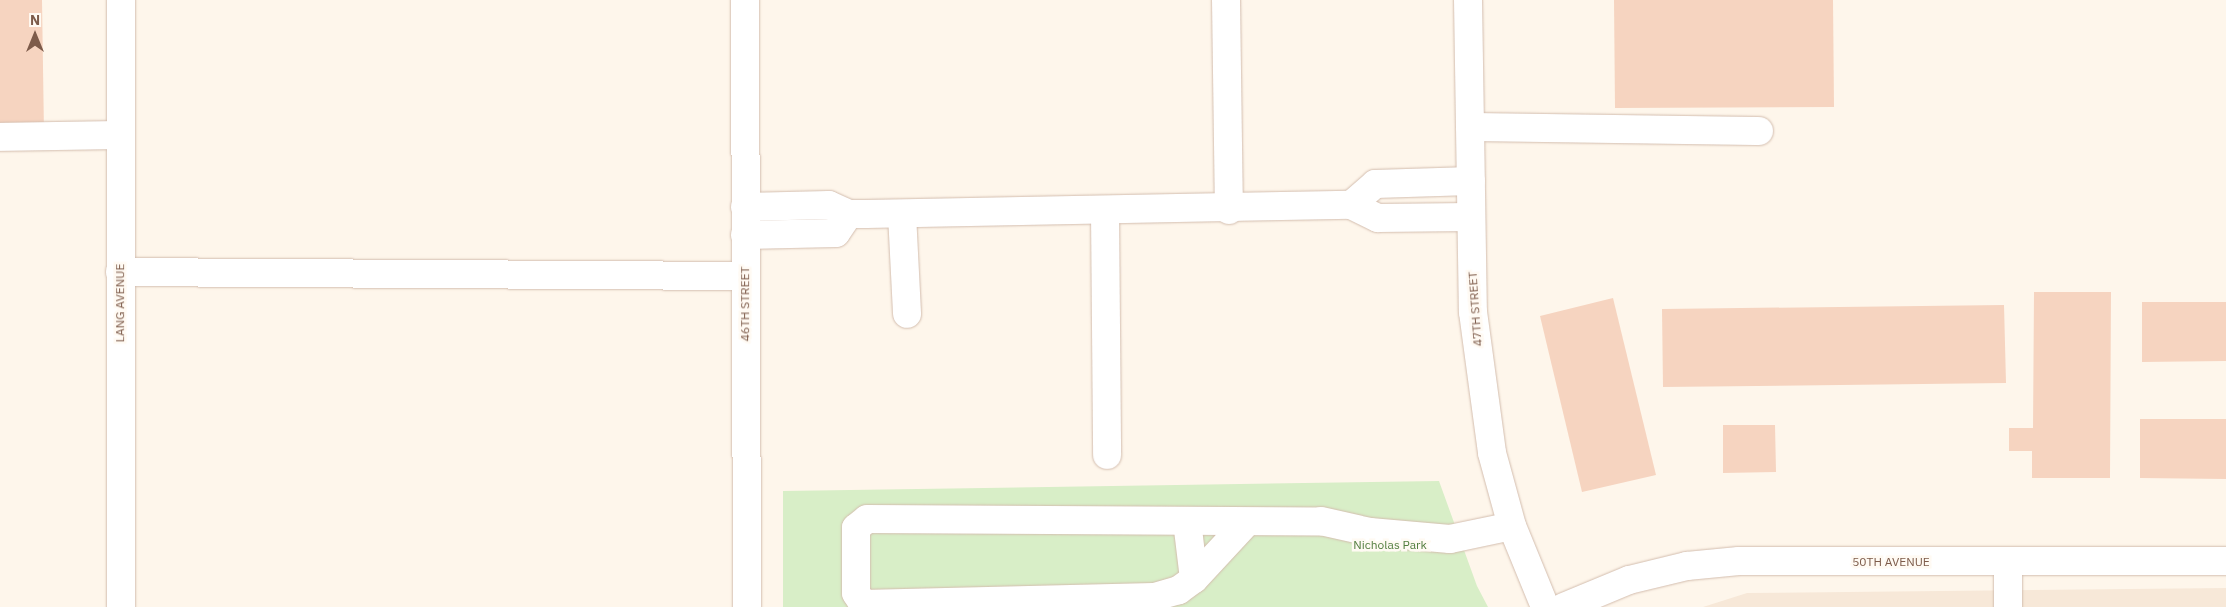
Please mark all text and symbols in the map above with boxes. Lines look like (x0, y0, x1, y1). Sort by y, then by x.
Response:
north arrow (10, 10, 60, 60)
text: N (30, 11, 40, 29)
street label: LANG AVENUE (113, 264, 127, 342)
street label: 46TH STREET (738, 267, 752, 341)
street label: 47TH STREET (1465, 271, 1485, 347)
park label: Nicholas Park (1353, 538, 1427, 552)
street label: 50TH AVENUE (1852, 555, 1930, 569)

